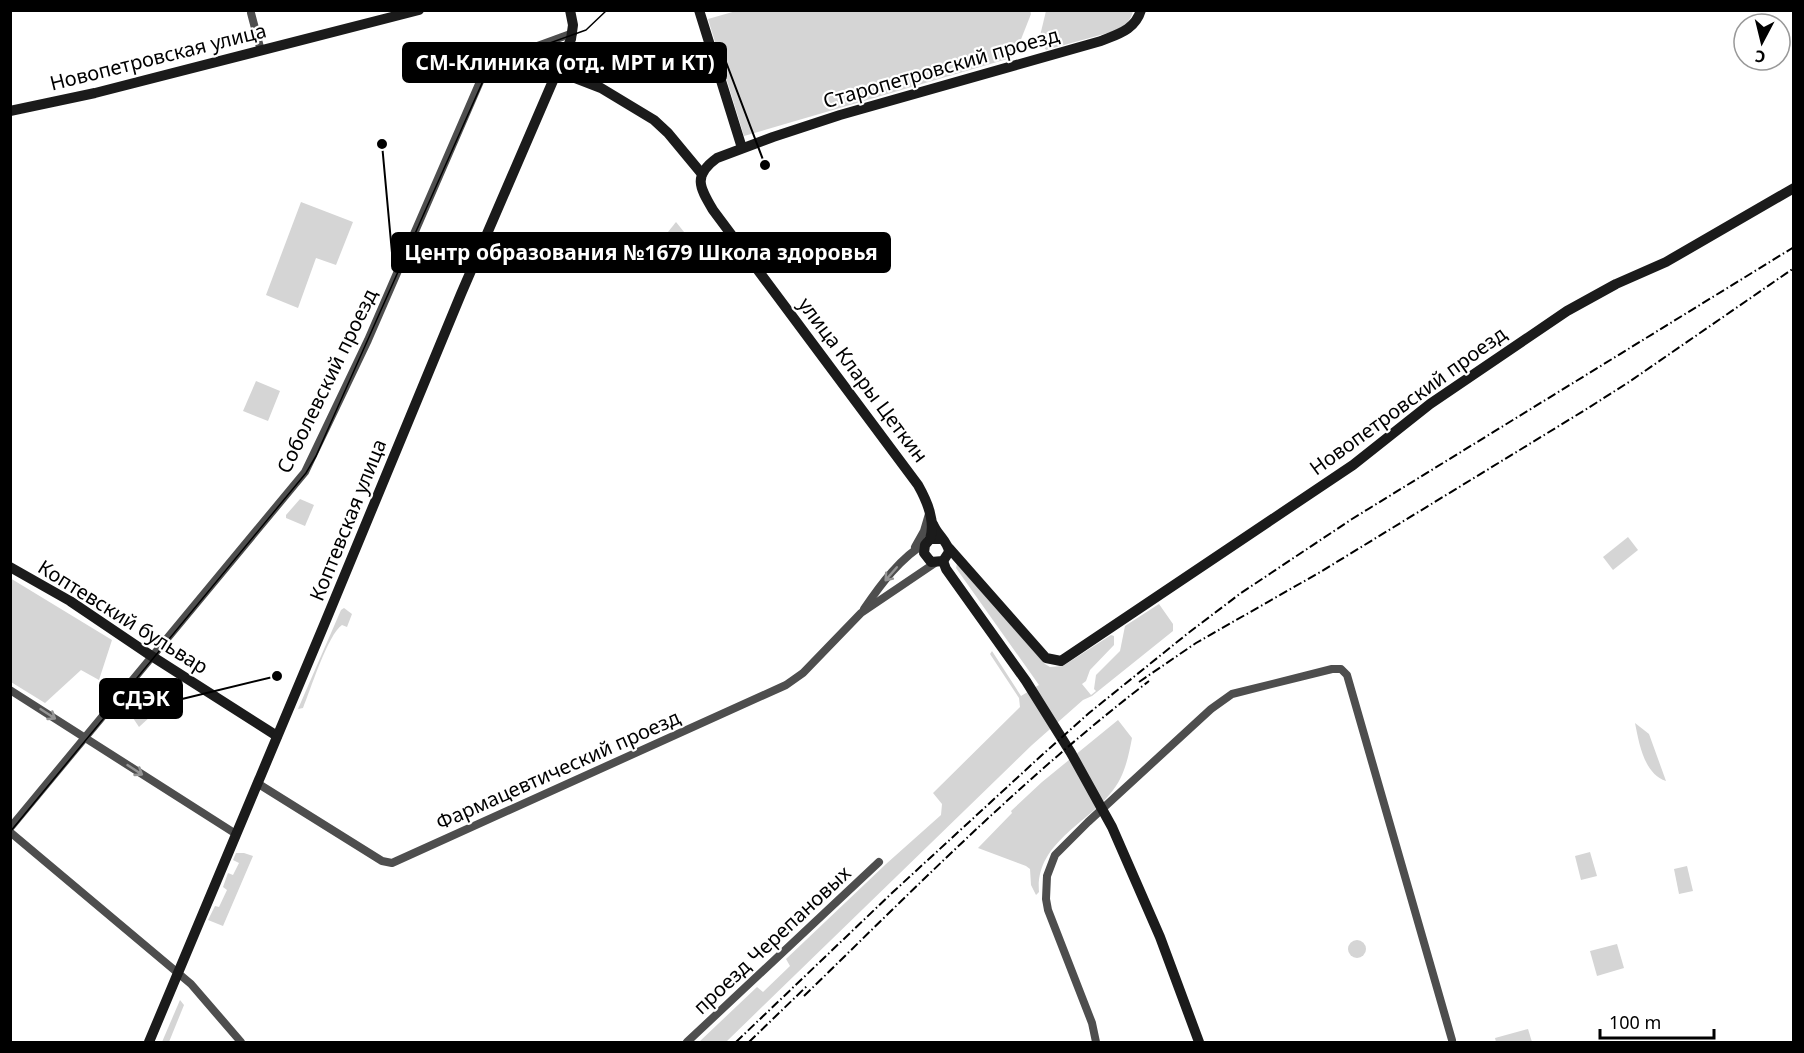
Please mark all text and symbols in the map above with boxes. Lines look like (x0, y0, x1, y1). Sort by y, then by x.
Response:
north arrow (1732, 12, 1792, 72)
street label: Новопетровская улица (47, 17, 269, 96)
street label: Старопетровский проезд (820, 21, 1062, 114)
callout: СМ-Клиника (отд. МРТ и КТ) (403, 43, 726, 82)
text: С (1754, 45, 1767, 68)
text: СМ-Клиника (отд. МРТ и КТ) (415, 48, 715, 76)
callout: Центр образования №1679 Школа здоровья (392, 233, 890, 272)
text: Центр образования №1679 Школа здоровья (404, 238, 878, 266)
street label: Соболевский проезд (270, 284, 383, 478)
street label: улица Клары Цеткин (792, 292, 934, 468)
street label: Новопетровский проезд (1304, 320, 1512, 481)
street label: Коптевская улица (303, 435, 392, 605)
street label: Коптевский бульвар (33, 553, 213, 680)
one-way arrow (884, 566, 898, 581)
callout: СДЭК (100, 679, 182, 718)
text: СДЭК (112, 684, 171, 712)
street label: Фармацевтический проезд (431, 703, 684, 836)
one-way arrow (39, 708, 56, 720)
one-way arrow (126, 765, 143, 777)
street label: проезд Черепановых (687, 859, 857, 1020)
scale bar (1600, 1002, 1714, 1040)
text: 100 m (1609, 1010, 1661, 1034)

